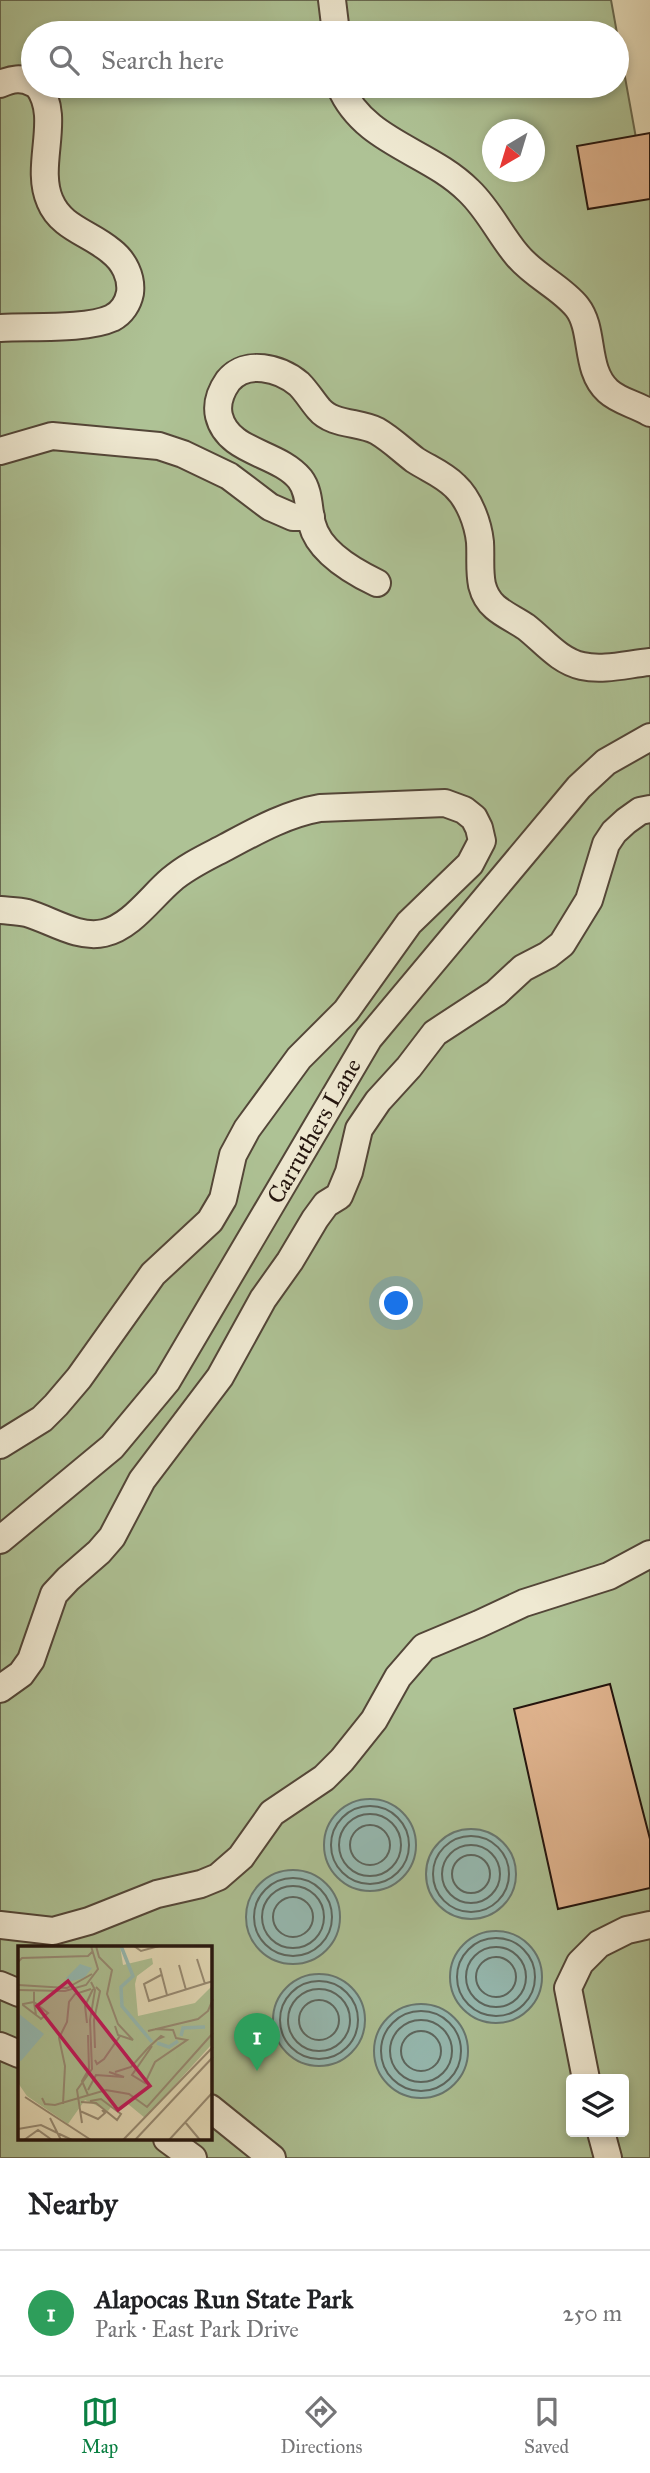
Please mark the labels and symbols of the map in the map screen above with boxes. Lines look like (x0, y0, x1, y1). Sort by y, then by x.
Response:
north arrow (482, 119, 545, 182)
street label: Carruthers Lane (260, 1053, 368, 1209)
your location (379, 1286, 413, 1320)
inset map (18, 1946, 212, 2140)
pin: 1 (234, 2013, 280, 2071)

